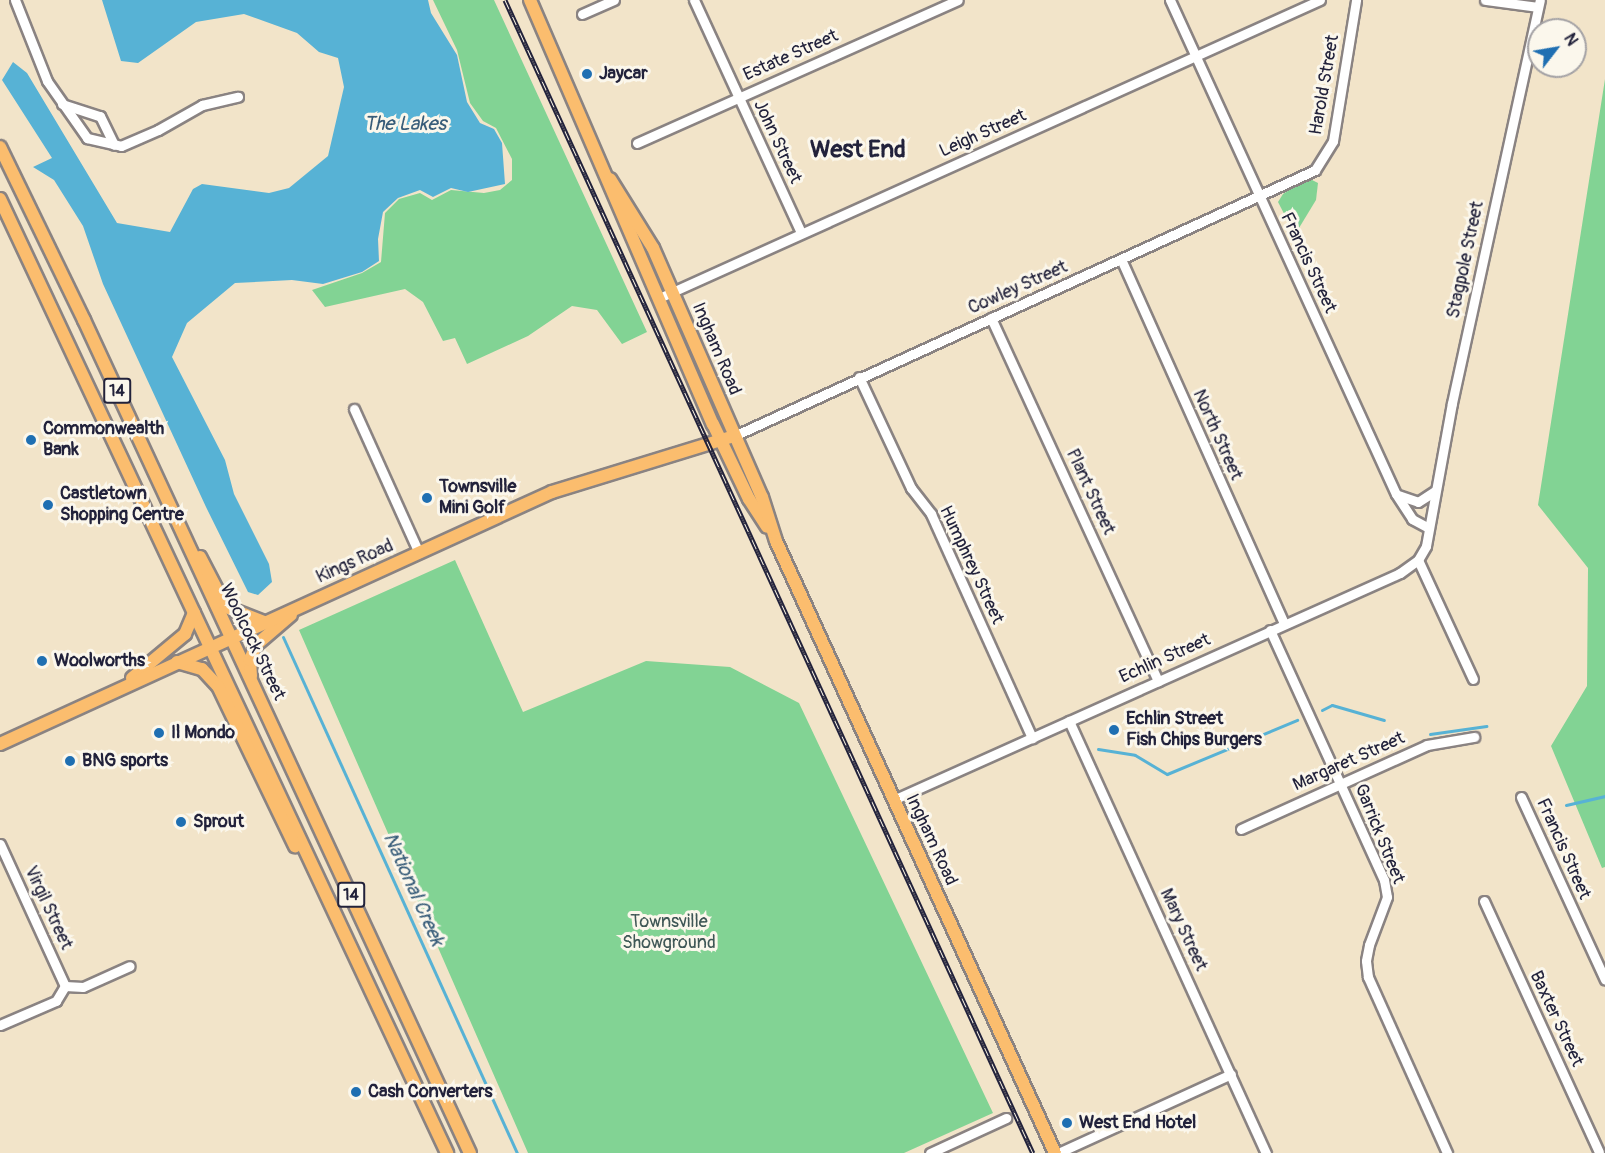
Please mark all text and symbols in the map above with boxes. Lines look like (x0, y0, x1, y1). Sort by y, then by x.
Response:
north arrow (1527, 18, 1587, 78)
street label: Estate Street (740, 26, 842, 86)
text: N (1559, 30, 1582, 50)
street label: Harold Street (1306, 33, 1344, 137)
place label: Jaycar (599, 63, 648, 85)
marker: Jaycar (580, 67, 594, 81)
street label: John Street (748, 97, 806, 187)
street label: Leigh Street (936, 105, 1030, 163)
water label: The Lakes (364, 111, 446, 135)
district label: West End (810, 136, 906, 164)
street label: Stagpole Street (1443, 199, 1489, 321)
street label: Francis Street (1275, 209, 1341, 317)
street label: Cowley Street (965, 257, 1071, 319)
street label: Ingham Road (687, 299, 745, 399)
road number: 14 (102, 378, 132, 404)
street label: North Street (1187, 386, 1247, 484)
place label: Commonwealth Bank (43, 419, 164, 462)
marker: Commonwealth Bank (24, 433, 38, 447)
street label: Plant Street (1061, 446, 1119, 538)
place label: Townsville Mini Golf (439, 477, 516, 520)
place label: Castletown Shopping Centre (60, 484, 184, 526)
marker: Townsville Mini Golf (420, 491, 434, 505)
marker: Castletown Shopping Centre (41, 498, 55, 512)
street label: Humphrey Street (934, 502, 1008, 628)
street label: Kings Road (313, 535, 397, 589)
street label: Woolcock Street (214, 580, 290, 704)
street label: Echlin Street (1116, 629, 1214, 689)
place label: Woolworths (54, 650, 145, 672)
marker: Woolworths (35, 654, 49, 668)
place label: Echlin Street Fish Chips Burgers (1126, 709, 1262, 752)
place label: Il Mondo (171, 722, 235, 744)
marker: Echlin Street Fish Chips Burgers (1107, 723, 1121, 737)
marker: Il Mondo (152, 726, 166, 740)
street label: Margaret Street (1290, 728, 1408, 796)
place label: BNG sports (82, 750, 168, 772)
marker: BNG sports (63, 754, 77, 768)
street label: Garrick Street (1349, 781, 1409, 887)
street label: Ingham Road (900, 791, 962, 889)
street label: Francis Street (1531, 795, 1595, 903)
place label: Sprout (193, 811, 244, 833)
marker: Sprout (174, 815, 188, 829)
water label: National Creek (378, 829, 450, 949)
street label: Virgil Street (19, 863, 77, 953)
road number: 14 (336, 882, 366, 908)
street label: Mary Street (1155, 885, 1211, 975)
park label: Townsville Showground (622, 912, 716, 954)
street label: Baxter Street (1524, 968, 1588, 1070)
place label: Cash Converters (368, 1081, 493, 1103)
marker: Cash Converters (349, 1085, 363, 1099)
place label: West End Hotel (1079, 1112, 1196, 1134)
marker: West End Hotel (1060, 1116, 1074, 1130)

